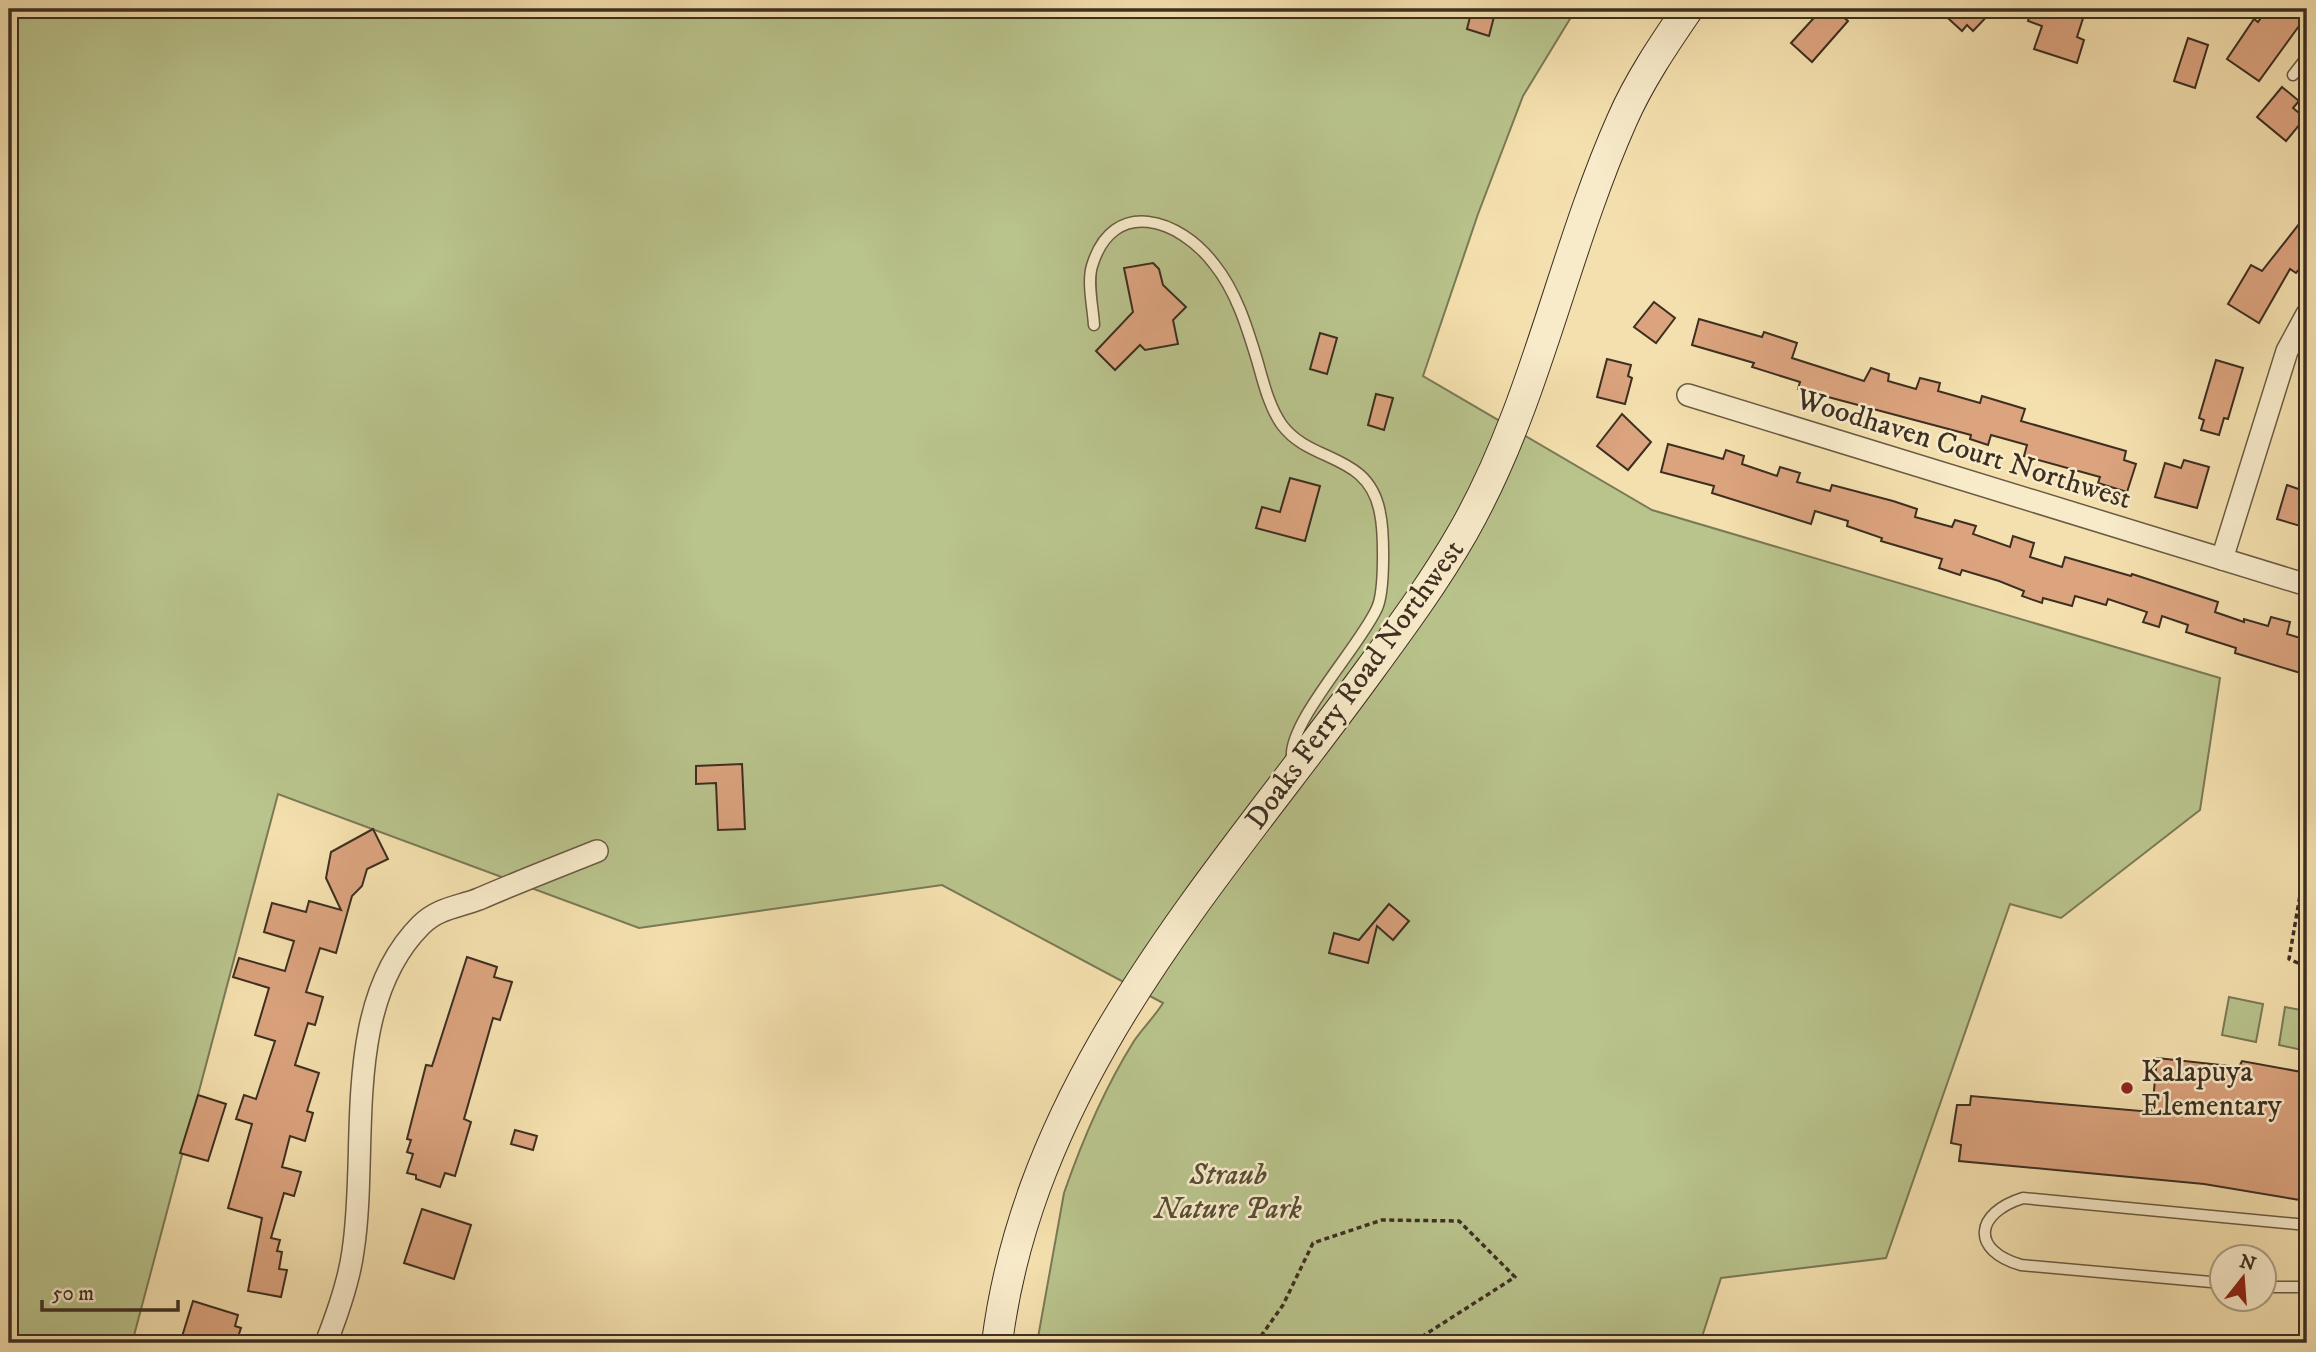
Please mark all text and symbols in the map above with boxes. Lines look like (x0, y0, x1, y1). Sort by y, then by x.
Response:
street label: Woodhaven Court Northwest (1791, 381, 2136, 518)
street label: Doaks Ferry Road Northwest (1238, 533, 1473, 837)
place label: Kalapuya Elementary (2141, 1054, 2282, 1125)
marker: Kalapuya Elementary (2119, 1080, 2135, 1096)
park label: Straub Nature Park (1152, 1157, 1302, 1228)
north arrow (2208, 1244, 2278, 1314)
text: N (2237, 1250, 2259, 1277)
scale bar (42, 1268, 178, 1312)
text: 50 m (52, 1281, 94, 1307)

